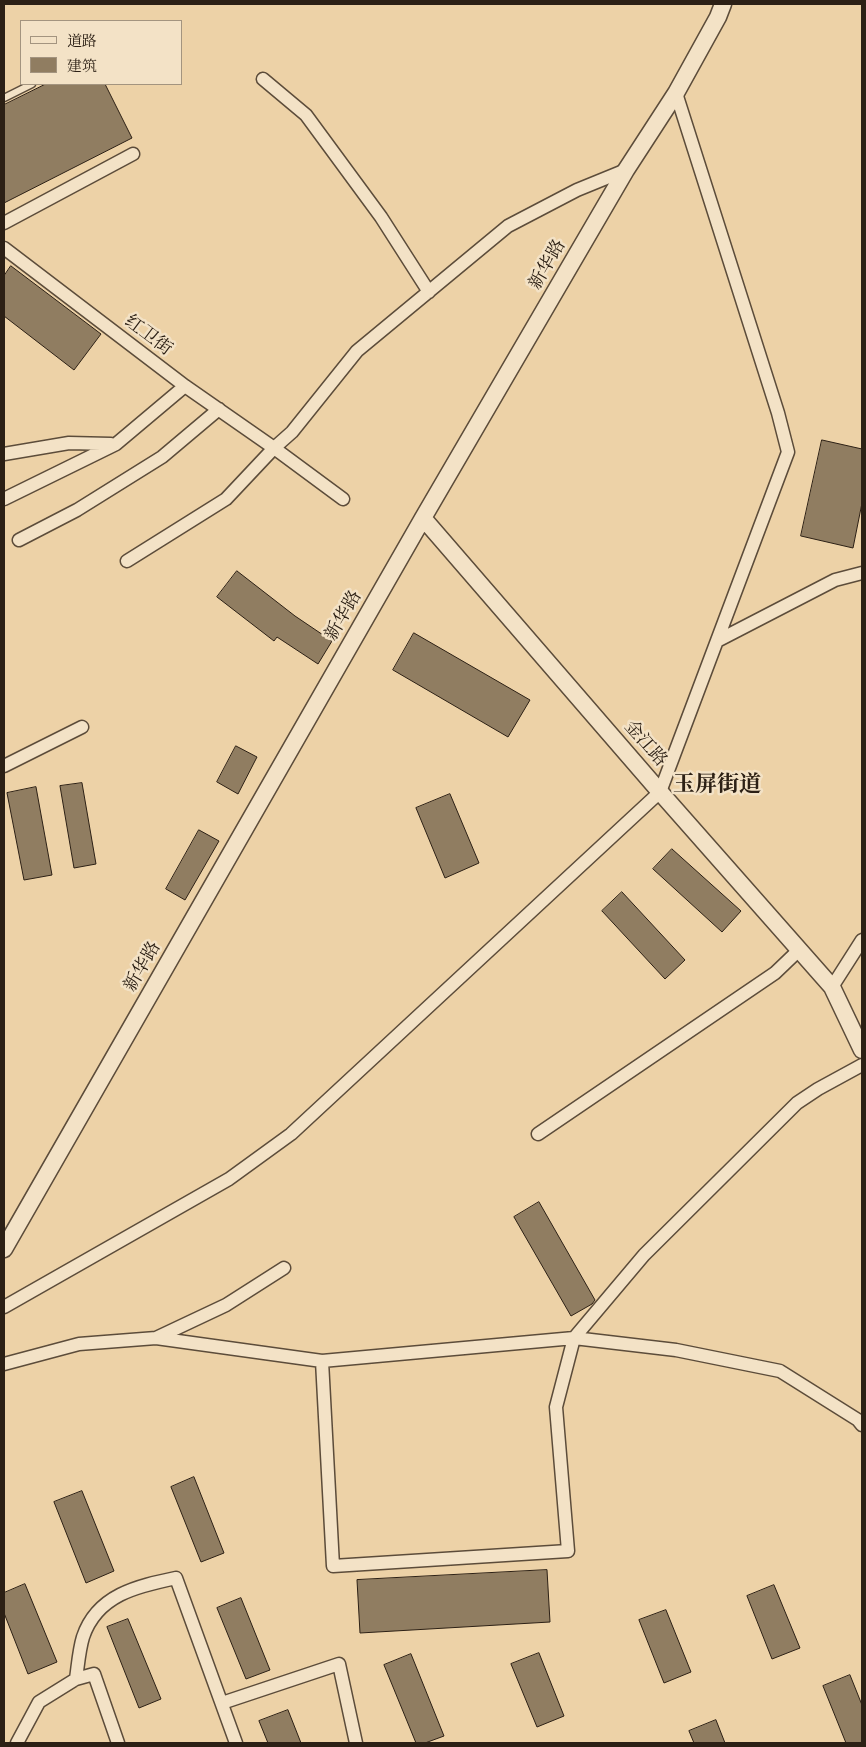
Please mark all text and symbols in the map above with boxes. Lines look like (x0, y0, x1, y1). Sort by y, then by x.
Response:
legend (20, 20, 182, 85)
text: 道路 (67, 32, 97, 51)
text: 建筑 (67, 57, 97, 76)
street label: 新华路 (525, 236, 571, 294)
street label: 红卫街 (120, 311, 176, 361)
street label: 新华路 (321, 587, 367, 645)
street label: 金江路 (619, 717, 671, 771)
district label: 玉屏街道 (673, 773, 761, 799)
street label: 新华路 (120, 938, 166, 996)

